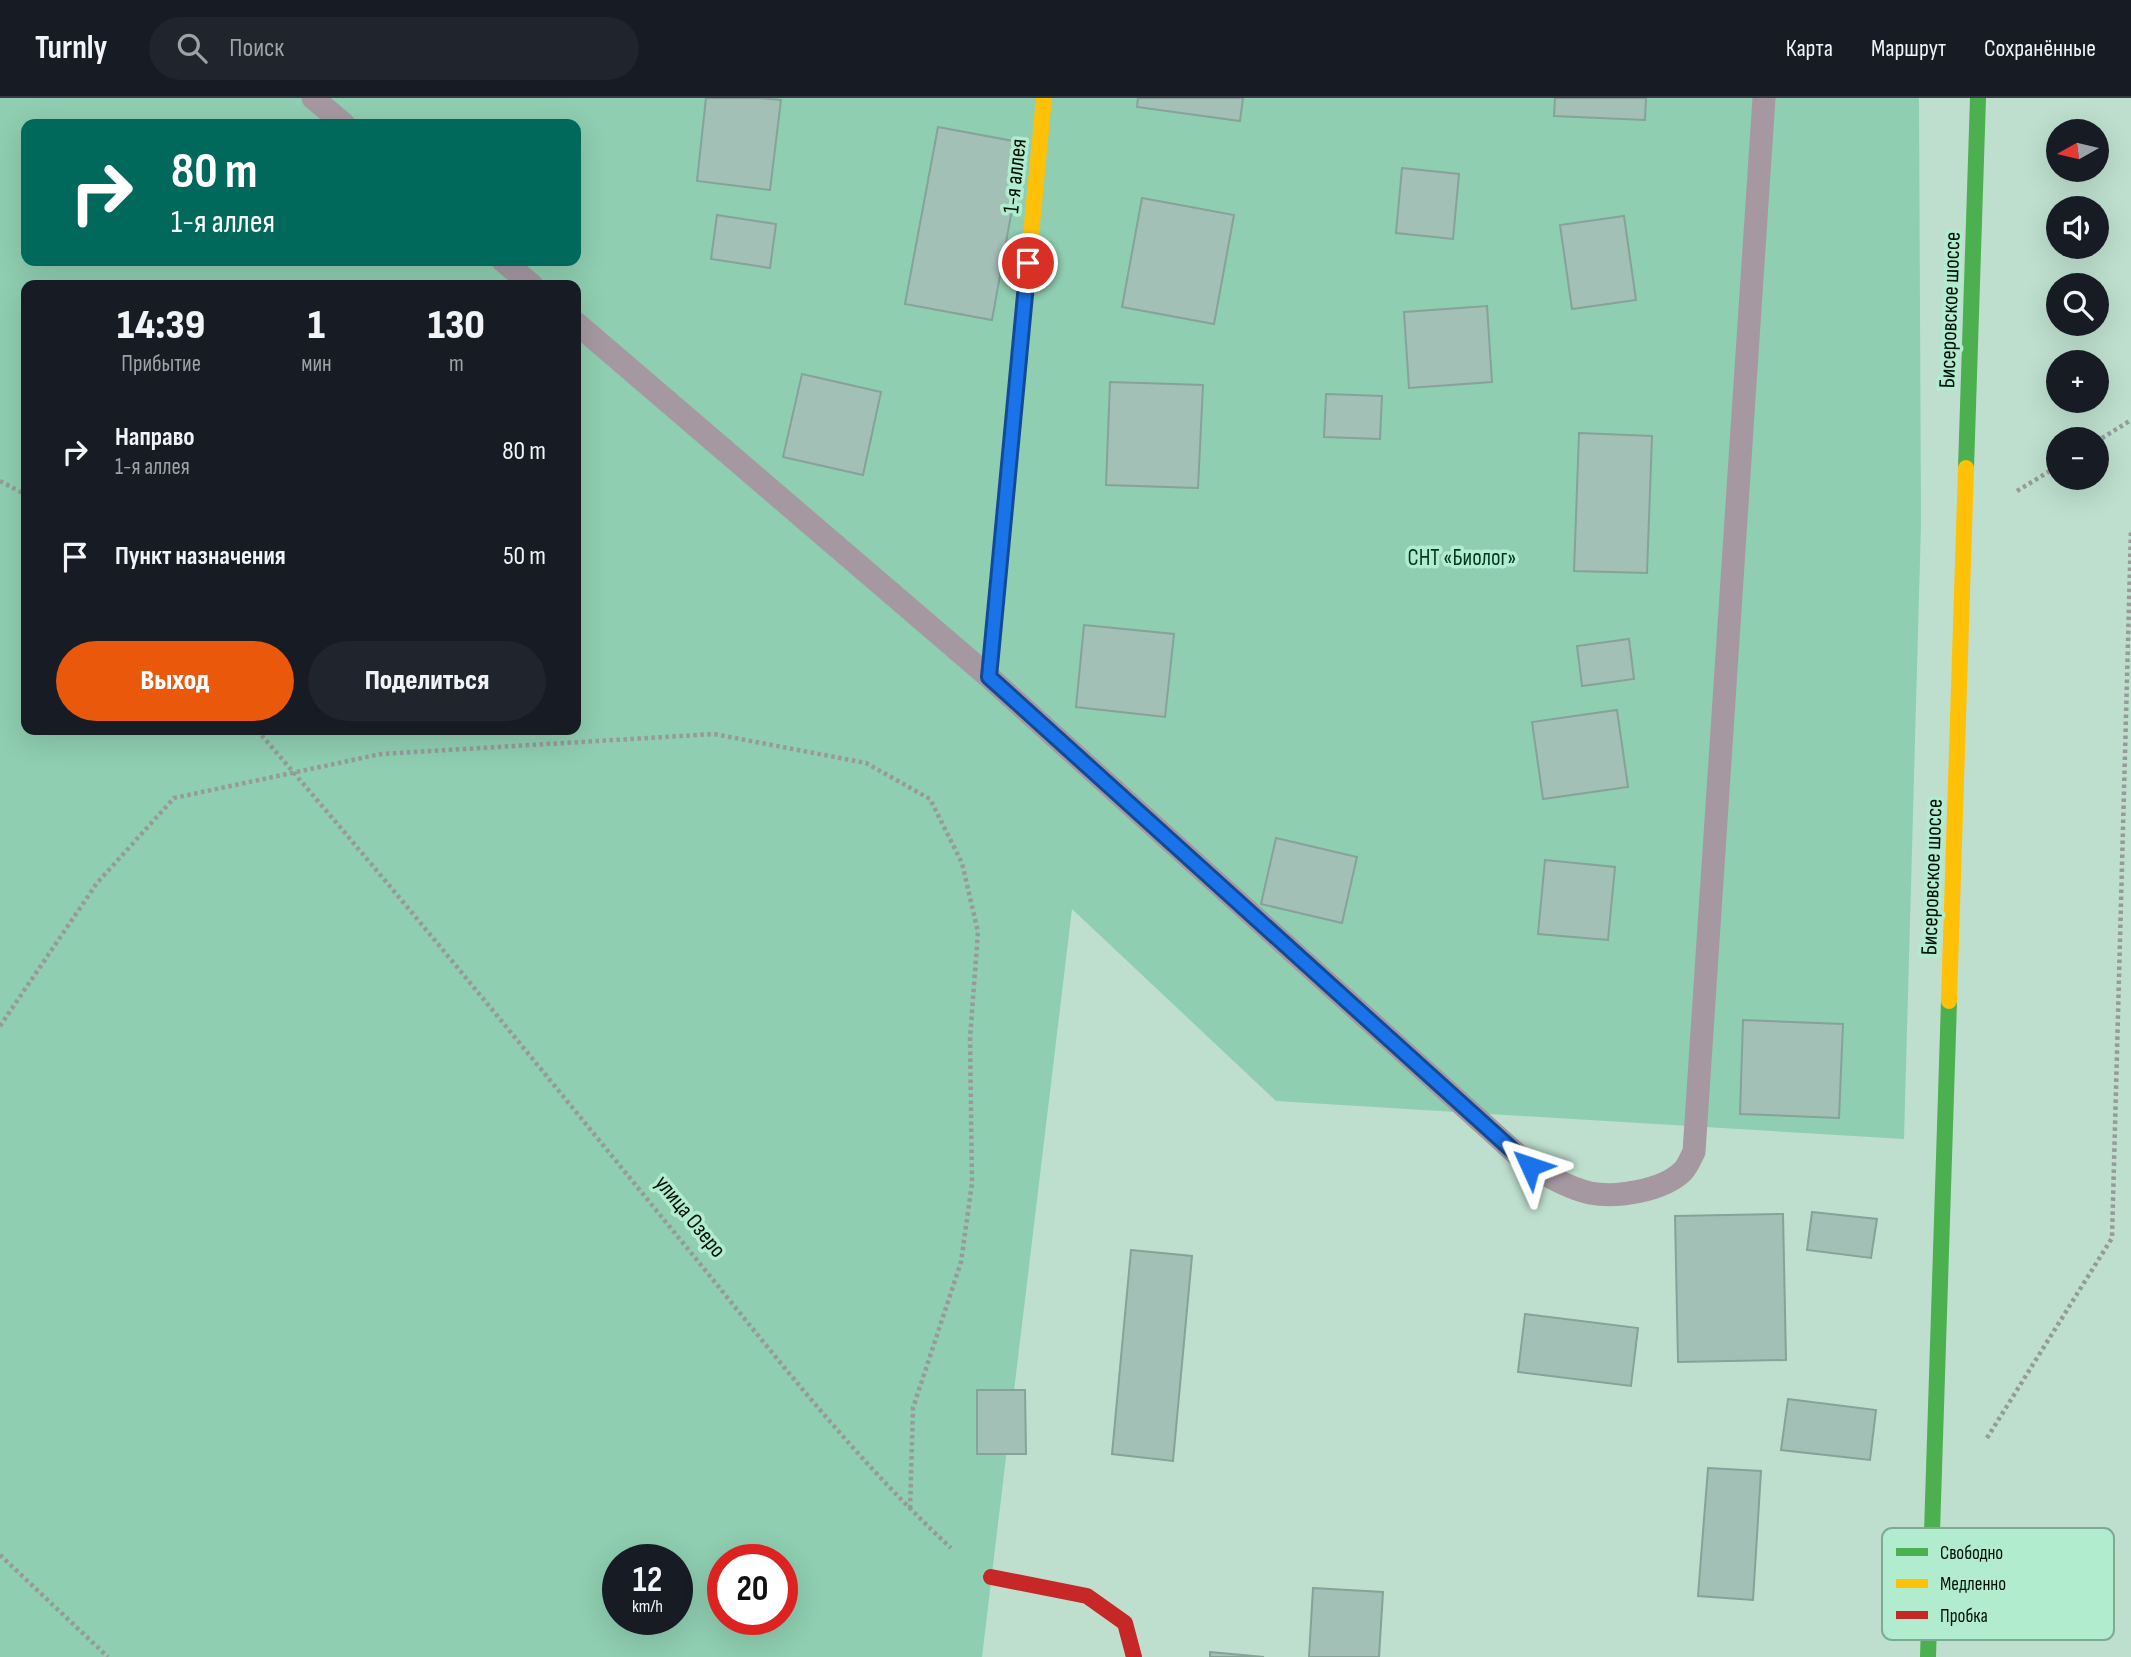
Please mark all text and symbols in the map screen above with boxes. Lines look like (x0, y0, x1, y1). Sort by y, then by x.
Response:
search box (149, 17, 639, 80)
text: Turnly (35, 28, 107, 68)
icon: search (173, 29, 211, 67)
text: Поиск (229, 33, 284, 64)
text: Карта (1786, 34, 1833, 63)
text: Маршрут (1871, 34, 1946, 63)
text: Сохранённые (1984, 34, 2096, 63)
north arrow (2046, 119, 2109, 182)
map controls (2046, 119, 2109, 490)
street label: 1-я аллея (997, 137, 1033, 215)
text: 80 m (171, 143, 258, 202)
icon: right (56, 147, 147, 238)
button: sound (2046, 196, 2109, 259)
text: 1-я аллея (171, 203, 275, 242)
street label: Бисеровское шоссе (1933, 231, 1967, 389)
pin (998, 233, 1058, 293)
icon: arrive (1009, 244, 1047, 282)
button: search (2046, 273, 2109, 336)
text: 14:39 (117, 300, 205, 351)
text: 1 (308, 300, 325, 351)
text: 130 (428, 300, 485, 351)
text: Прибытие (121, 350, 201, 378)
text: мин (301, 350, 332, 378)
text: m (449, 350, 464, 378)
button: + (2046, 350, 2109, 413)
text: Направо (115, 422, 194, 453)
button: − (2046, 427, 2109, 490)
icon: right (56, 433, 94, 471)
text: 80 m (502, 436, 546, 467)
text: 1-я аллея (115, 453, 190, 481)
icon: arrive (56, 538, 94, 576)
text: Пункт назначения (115, 541, 286, 572)
text: 50 m (503, 541, 546, 572)
park label: СНТ «Биолог» (1408, 544, 1516, 572)
button: Выход (56, 641, 294, 721)
button: Поделиться (308, 641, 546, 721)
street label: Бисеровское шоссе (1915, 798, 1949, 956)
position arrow (1493, 1129, 1567, 1203)
street label: улица Озеро (649, 1170, 732, 1263)
legend (1882, 1528, 2114, 1640)
text: Свободно (1940, 1542, 2003, 1565)
speed limit sign: 20 (707, 1544, 798, 1635)
text: 12 (633, 1559, 662, 1602)
text: Медленно (1940, 1573, 2006, 1596)
text: km/h (632, 1596, 663, 1617)
text: Пробка (1940, 1605, 1988, 1628)

